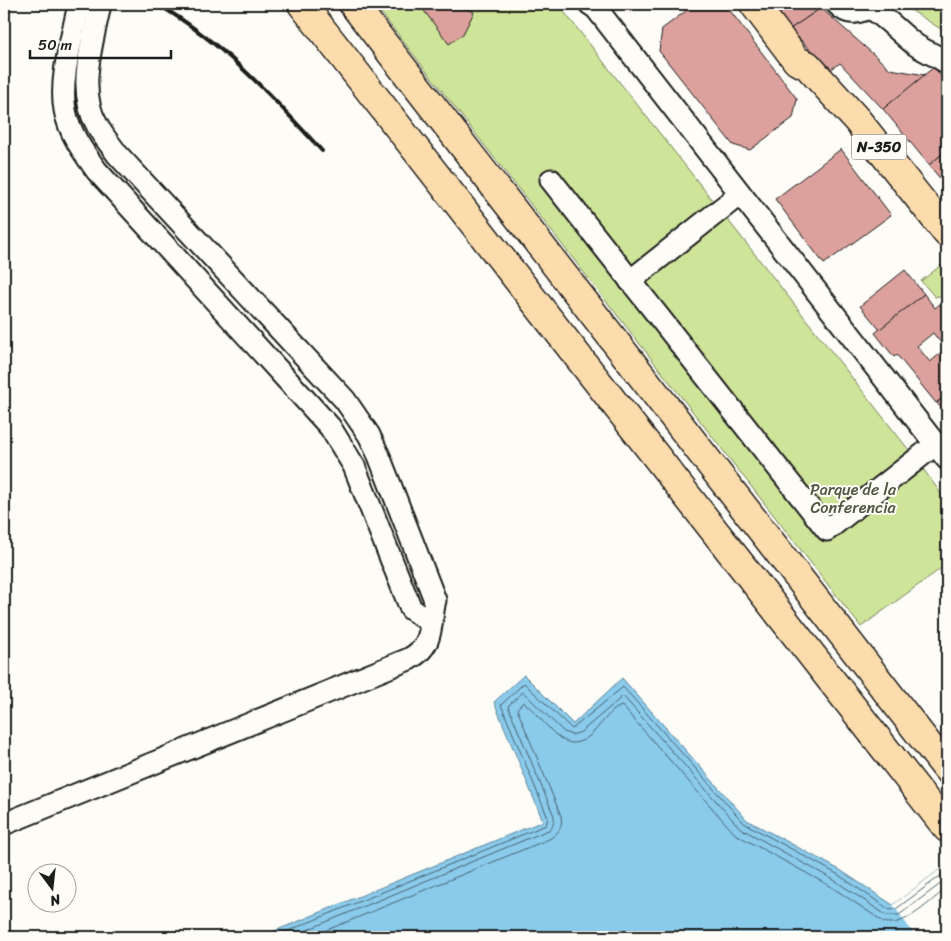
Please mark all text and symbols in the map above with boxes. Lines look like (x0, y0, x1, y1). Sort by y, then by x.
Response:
scale bar (30, 28, 171, 60)
text: 50 m (38, 32, 73, 58)
road number: N-350 (852, 134, 906, 160)
park label: Parque de la Conferencia (810, 475, 897, 522)
north arrow (28, 864, 78, 914)
text: N (47, 886, 64, 913)

